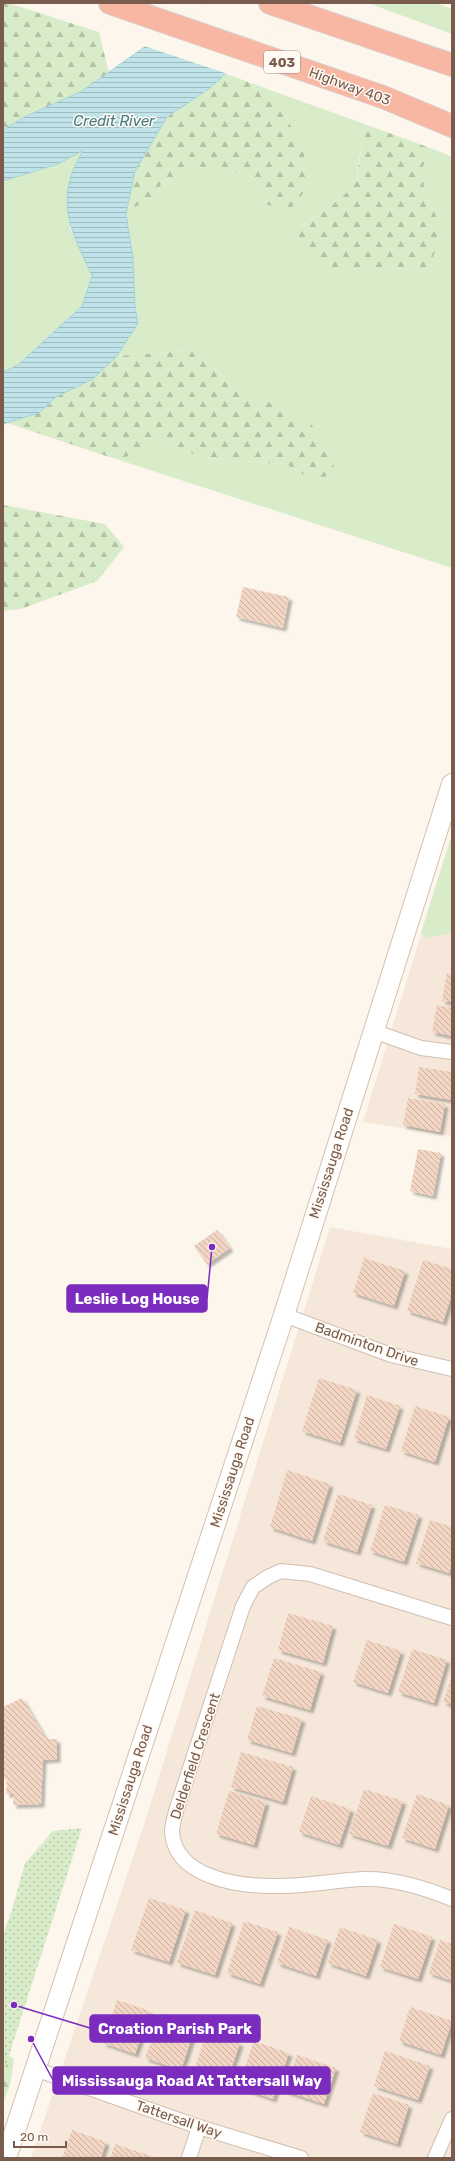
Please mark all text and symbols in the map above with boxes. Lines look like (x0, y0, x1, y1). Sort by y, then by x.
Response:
road number: 403 (264, 51, 300, 73)
street label: Highway 403 (307, 64, 393, 109)
water label: Credit River (73, 112, 156, 130)
street label: Mississauga Road (306, 1106, 357, 1221)
callout: Leslie Log House (67, 1285, 207, 1312)
text: Leslie Log House (75, 1290, 199, 1308)
street label: Badminton Drive (313, 1319, 421, 1370)
street label: Mississauga Road (207, 1415, 258, 1530)
street label: Delderfield Crescent (167, 1690, 224, 1822)
street label: Mississauga Road (105, 1723, 156, 1838)
callout: Croation Parish Park (90, 2015, 260, 2042)
text: Croation Parish Park (98, 2020, 252, 2038)
callout: Mississauga Road At Tattersall Way (53, 2067, 330, 2094)
text: Mississauga Road At Tattersall Way (62, 2072, 322, 2090)
street label: Tattersall Way (134, 2097, 224, 2142)
scale bar (14, 2123, 66, 2149)
text: 20 m (20, 2130, 48, 2144)

